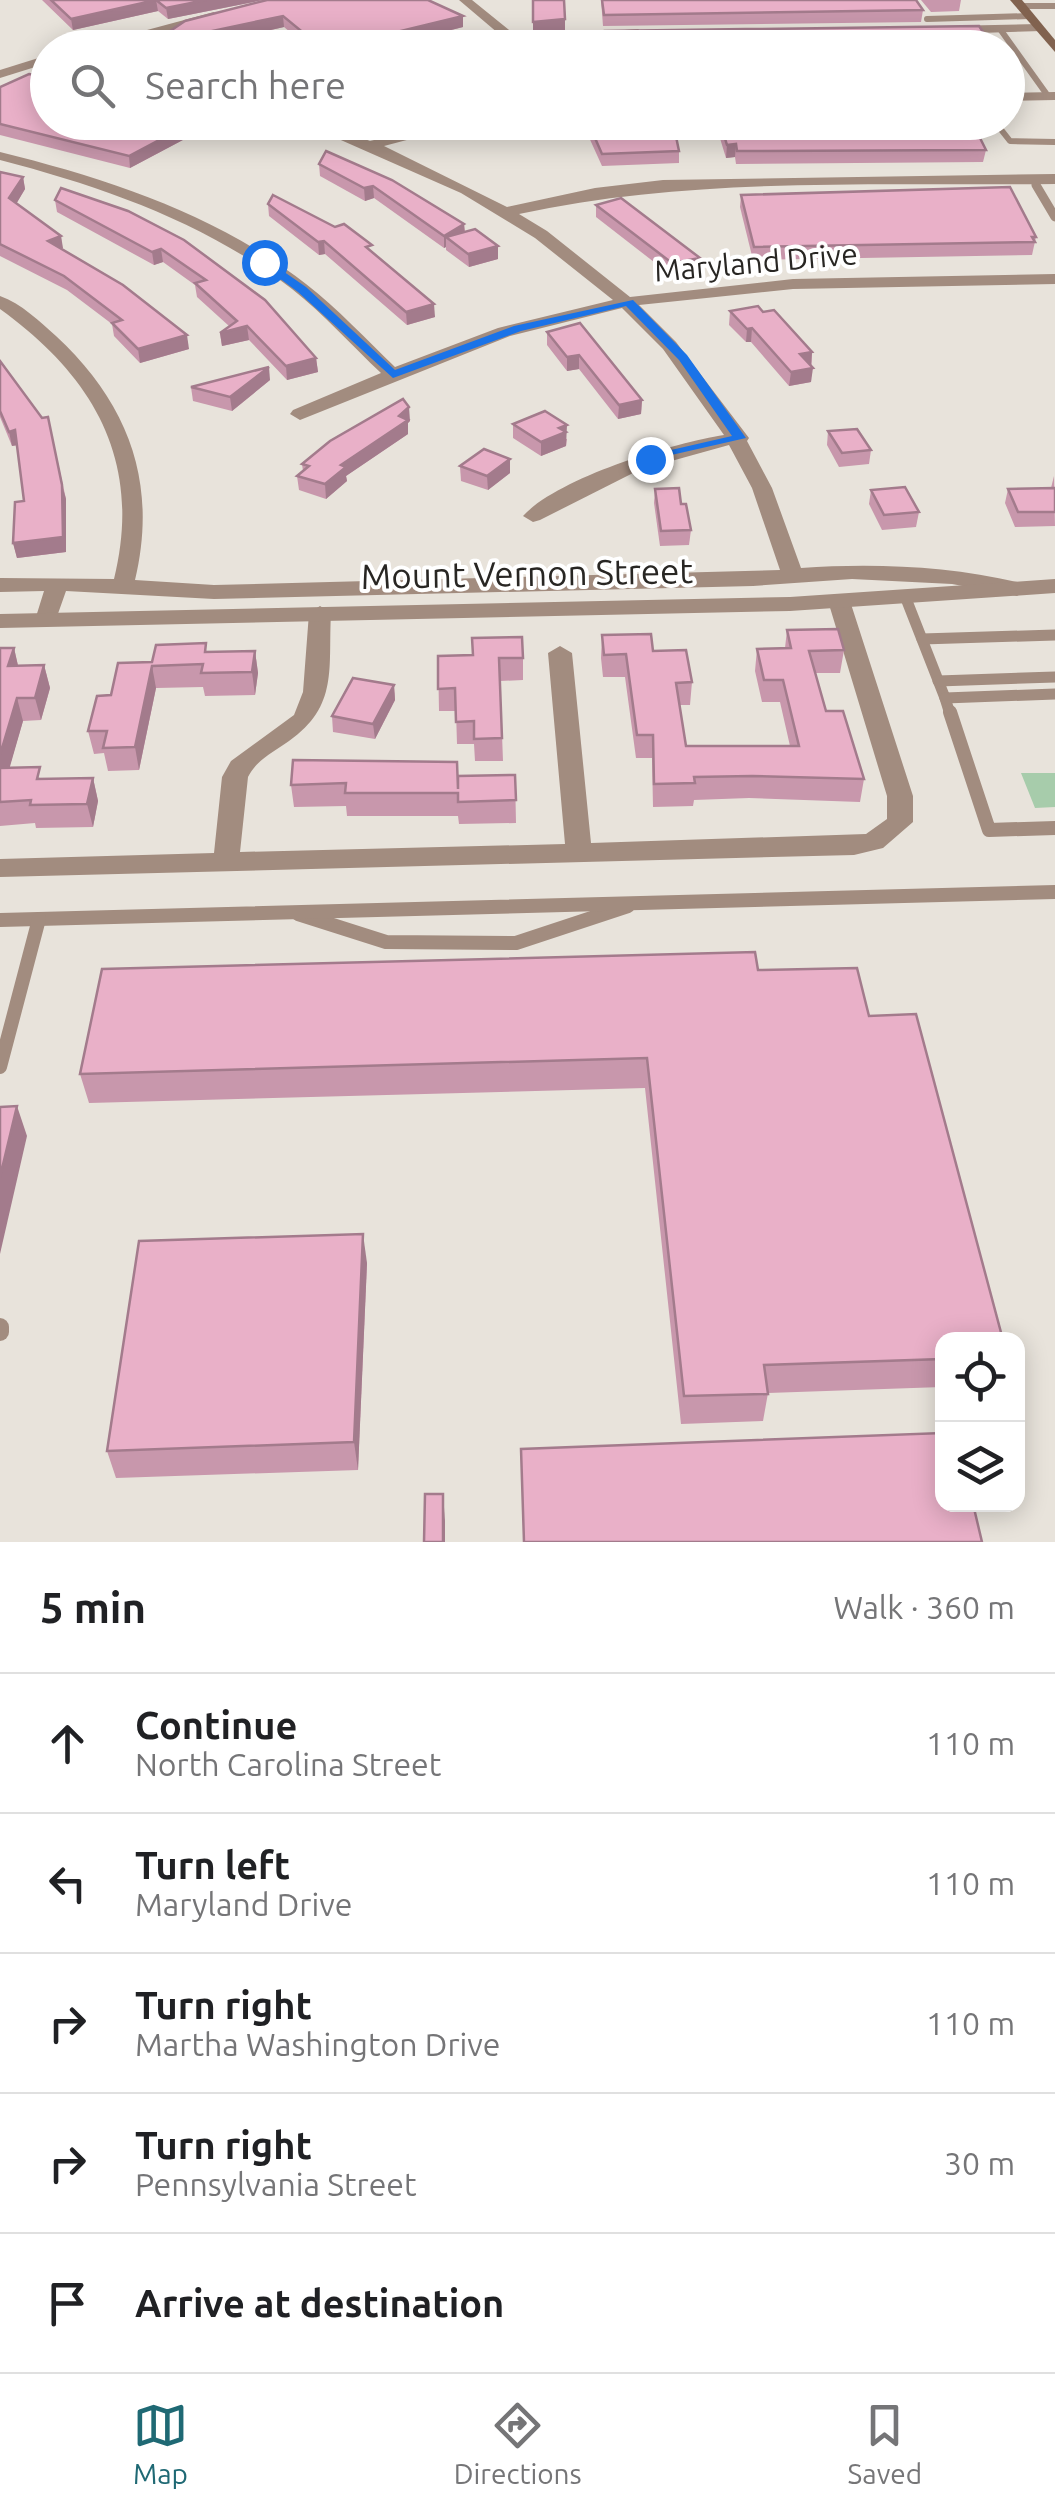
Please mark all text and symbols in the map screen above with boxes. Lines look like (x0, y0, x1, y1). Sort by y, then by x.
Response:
search box (30, 30, 1025, 140)
icon: search (65, 58, 120, 113)
text: Search here (145, 64, 346, 106)
street label: Maryland Drive (653, 236, 859, 288)
route start (242, 240, 288, 286)
route end (628, 437, 674, 483)
street label: Mount Vernon Street (360, 550, 694, 596)
map controls (935, 1332, 1025, 1512)
button: locate (935, 1332, 1025, 1422)
button: layers (935, 1422, 1025, 1512)
text: 5 min (40, 1584, 146, 1631)
text: Walk · 360 m (833, 1589, 1015, 1625)
text: Continue (135, 1704, 297, 1746)
icon: ahead (40, 1716, 95, 1771)
text: 110 m (926, 1725, 1015, 1761)
text: North Carolina Street (135, 1746, 441, 1782)
text: Turn left (135, 1844, 290, 1886)
icon: left (40, 1856, 95, 1911)
text: 110 m (926, 1865, 1015, 1901)
text: Maryland Drive (135, 1886, 352, 1922)
text: Turn right (135, 1984, 312, 2026)
icon: right (40, 1996, 95, 2051)
text: 110 m (926, 2005, 1015, 2041)
text: Martha Washington Drive (135, 2026, 501, 2062)
text: Turn right (135, 2124, 312, 2166)
icon: right (40, 2136, 95, 2191)
text: 30 m (944, 2145, 1015, 2181)
text: Pennsylvania Street (135, 2166, 417, 2202)
icon: arrive (40, 2276, 95, 2331)
text: Arrive at destination (135, 2282, 504, 2324)
tab: Map (133, 2398, 188, 2489)
tab: Directions (454, 2398, 582, 2489)
tab: Saved (848, 2398, 922, 2489)

